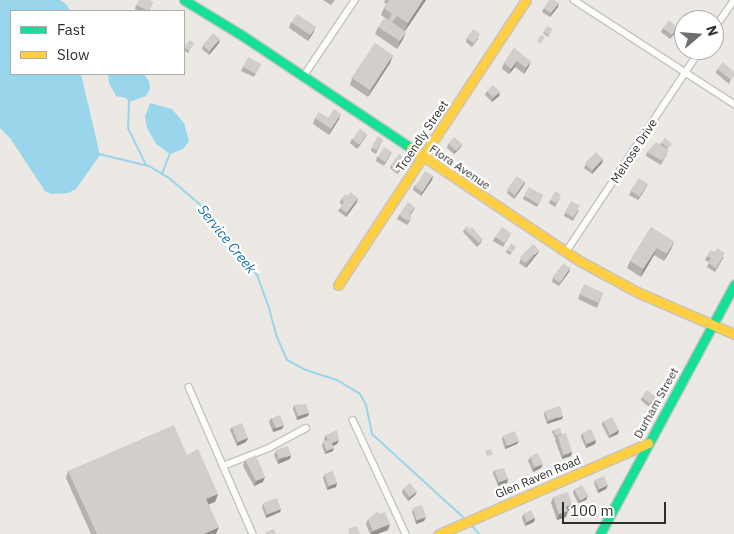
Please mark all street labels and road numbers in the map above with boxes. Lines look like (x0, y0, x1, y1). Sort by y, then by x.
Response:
street label: Troendly Street (393, 98, 451, 174)
street label: Melrose Drive (608, 116, 660, 186)
street label: Flora Avenue (427, 141, 493, 193)
street label: Durham Street (631, 365, 681, 441)
street label: Glen Raven Road (493, 453, 583, 501)

